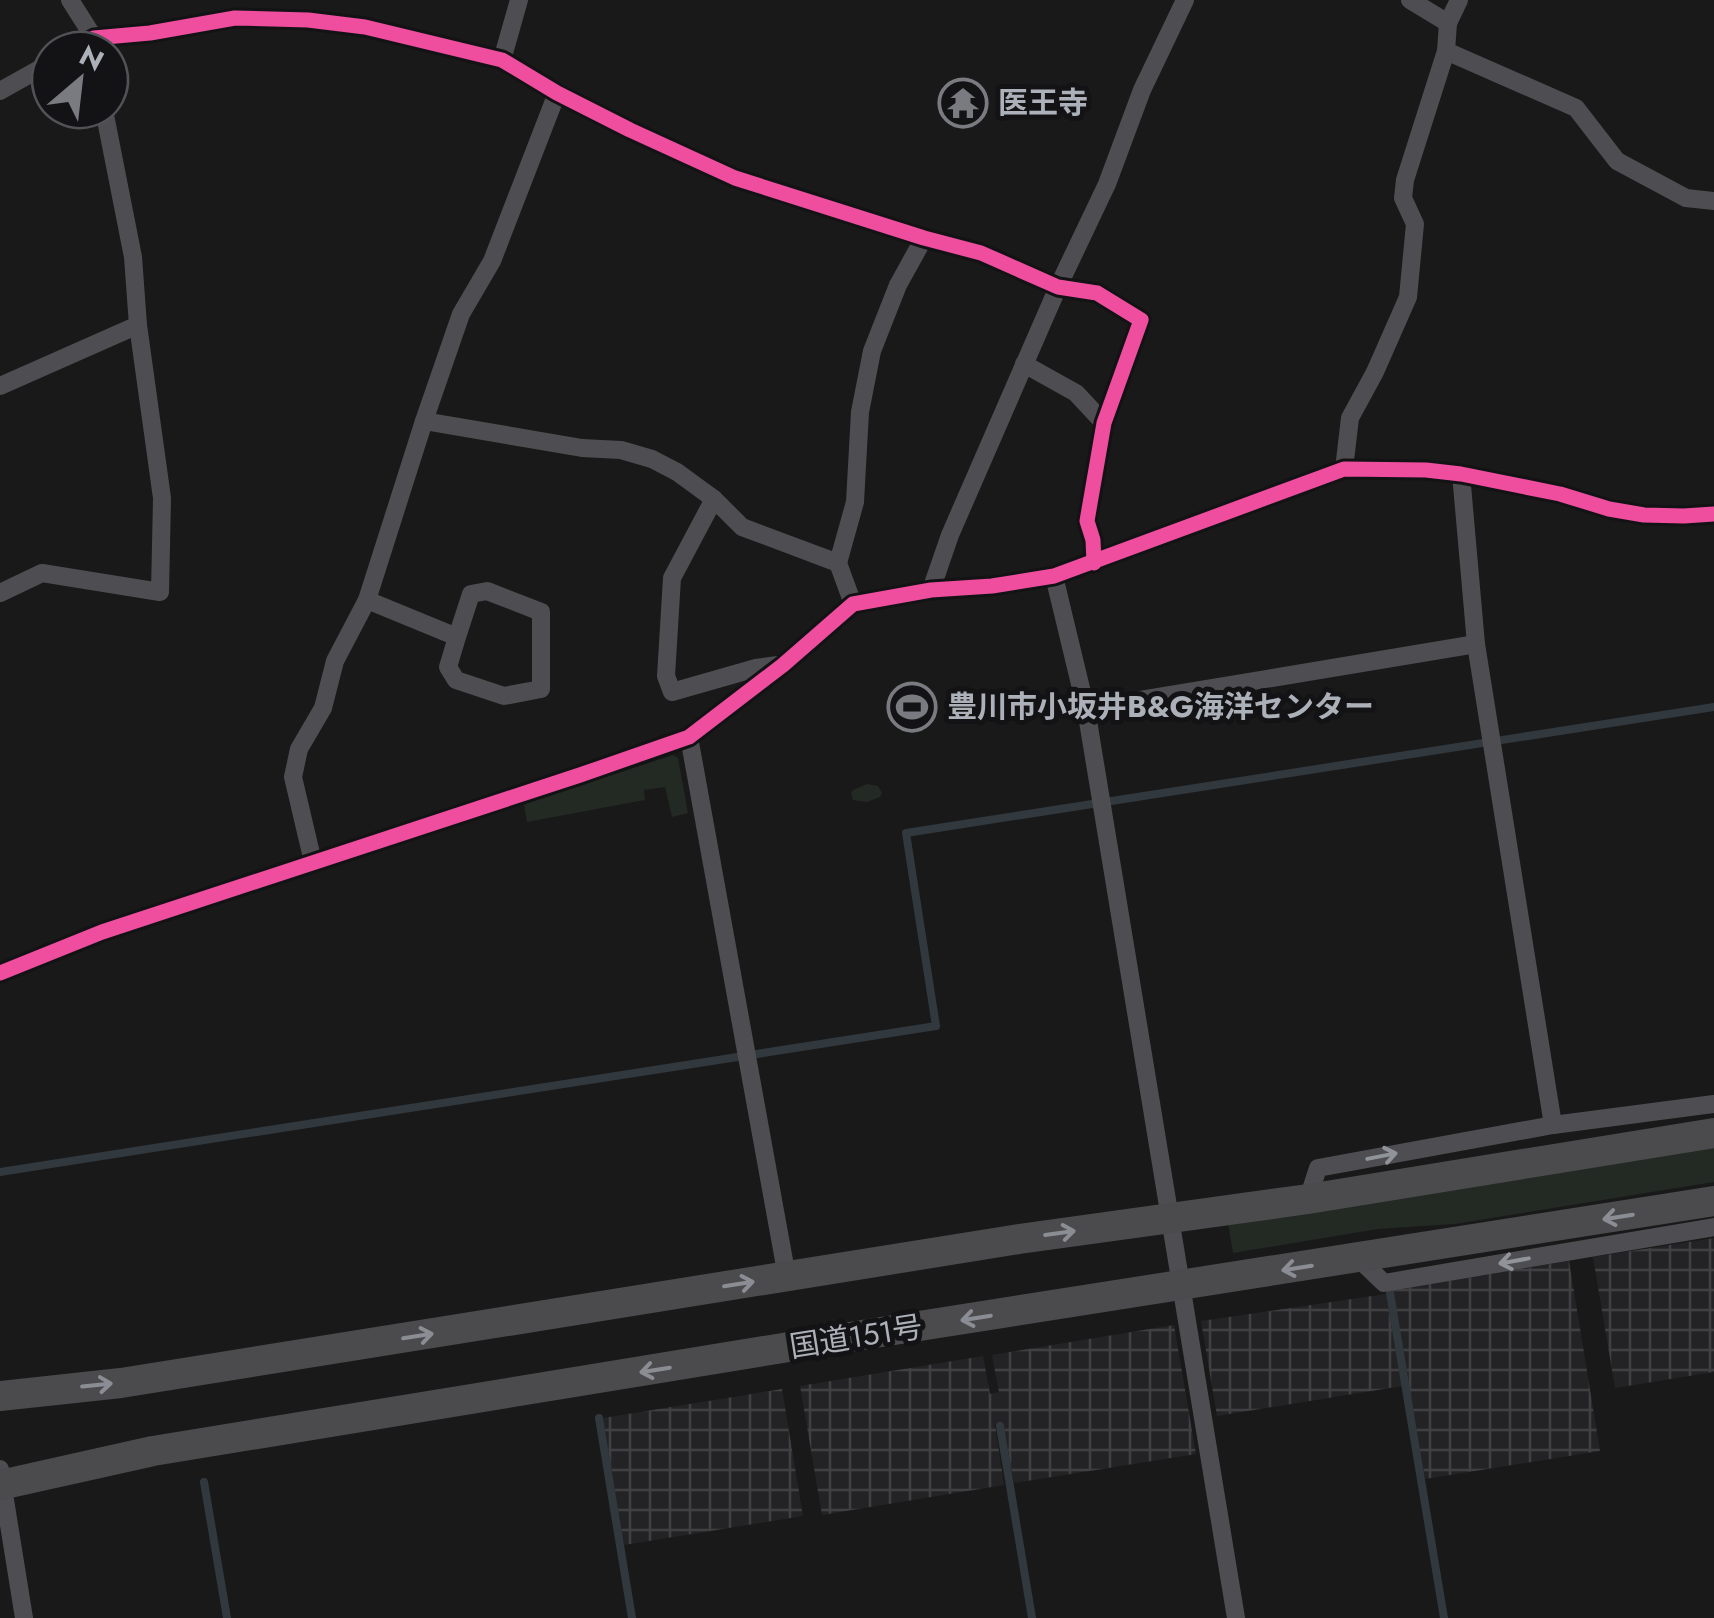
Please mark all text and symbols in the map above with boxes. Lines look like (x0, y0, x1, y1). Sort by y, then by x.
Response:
north arrow (30, 30, 130, 130)
text: N (72, 35, 111, 82)
temple icon: 医王寺 (937, 77, 989, 129)
place label: 医王寺 (998, 81, 1088, 124)
sports icon: 豊川市小坂井B&G海洋センター (886, 681, 938, 733)
place label: 豊川市小坂井B&G海洋センター (947, 685, 1374, 728)
one-way arrow (1365, 1146, 1398, 1165)
one-way arrow (1602, 1208, 1634, 1226)
one-way arrow (1043, 1224, 1076, 1242)
one-way arrow (1498, 1252, 1531, 1271)
one-way arrow (1281, 1260, 1314, 1278)
one-way arrow (722, 1274, 755, 1292)
street label: 国道151号 (786, 1305, 925, 1368)
one-way arrow (960, 1309, 992, 1328)
one-way arrow (401, 1326, 434, 1345)
one-way arrow (639, 1361, 672, 1379)
one-way arrow (80, 1375, 113, 1394)

